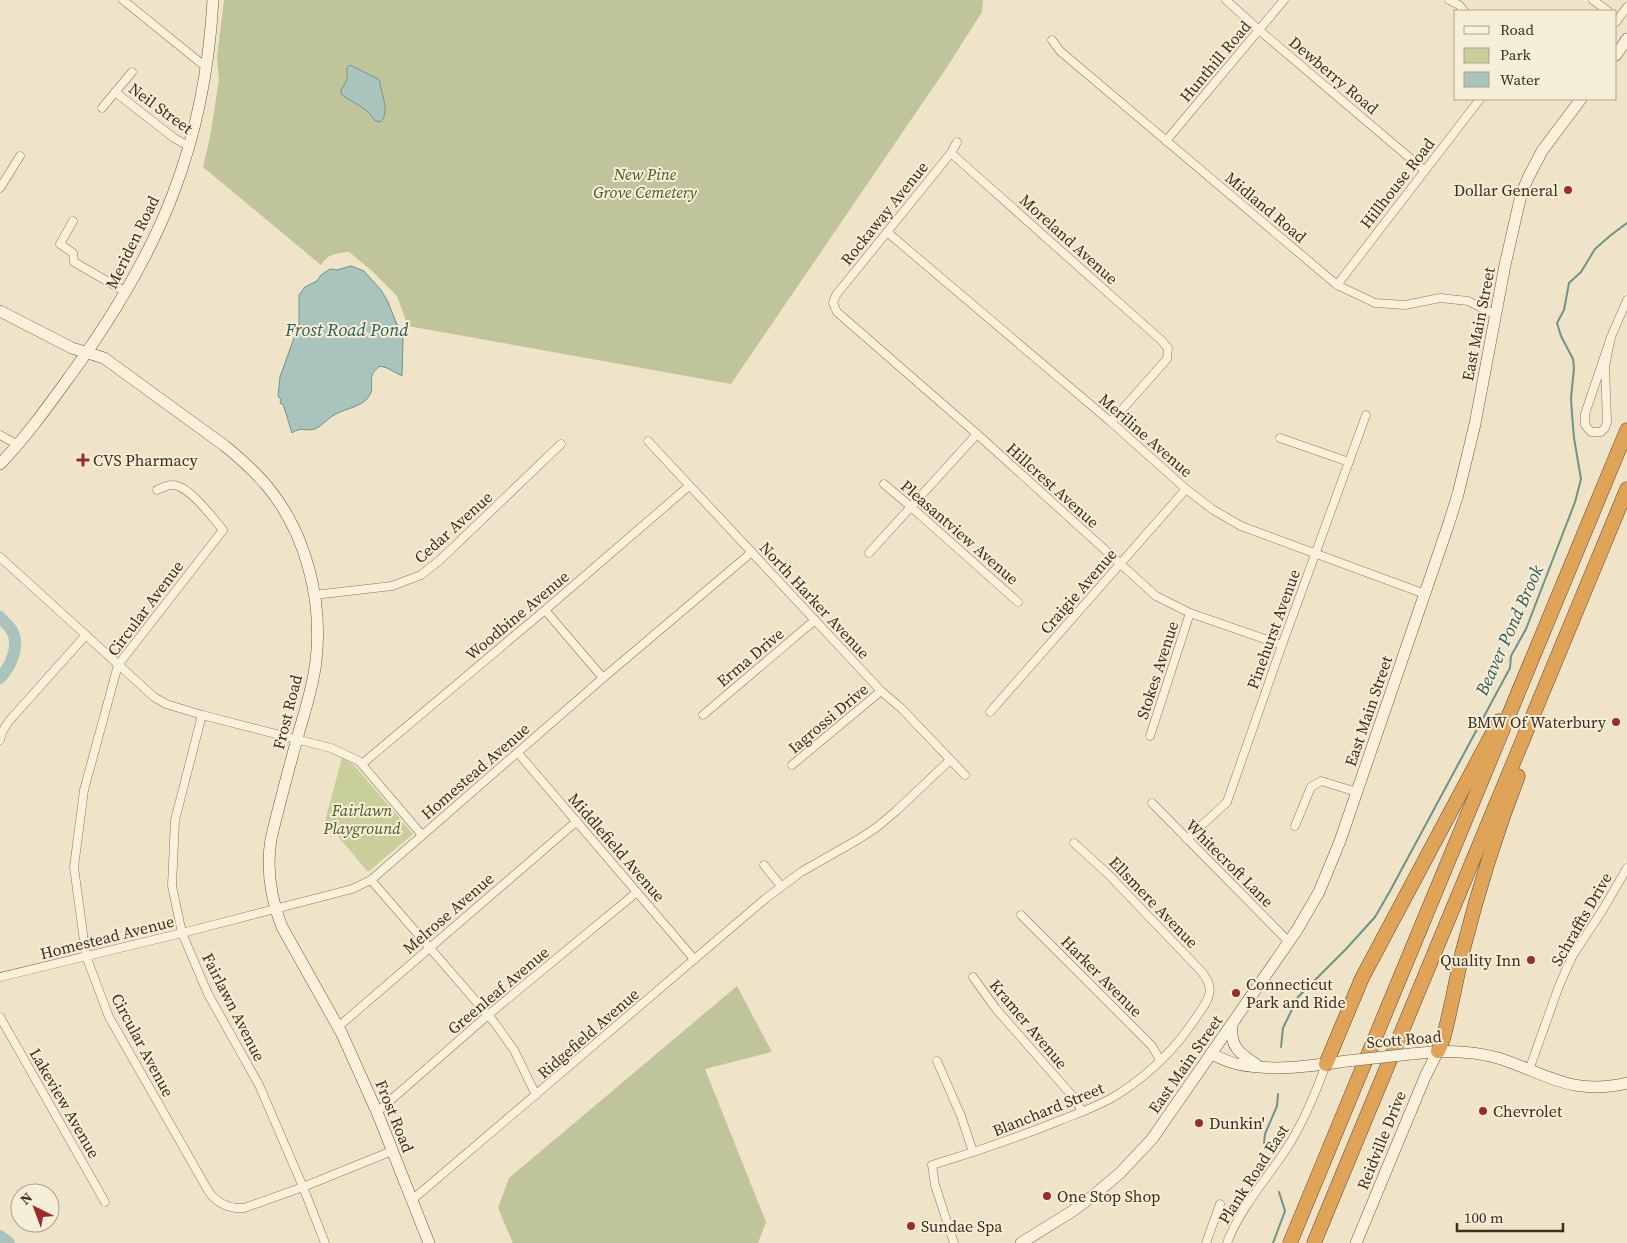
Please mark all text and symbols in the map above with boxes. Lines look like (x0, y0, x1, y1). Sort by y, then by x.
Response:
legend (1454, 10, 1617, 100)
street label: Hunthill Road (1174, 16, 1256, 106)
text: Road (1500, 19, 1534, 40)
street label: Dewberry Road (1285, 31, 1383, 119)
text: Park (1500, 44, 1532, 65)
text: Water (1500, 69, 1541, 90)
street label: Neil Street (124, 77, 198, 139)
street label: Hillhouse Road (1355, 133, 1439, 233)
street label: Rockaway Avenue (835, 156, 933, 270)
park label: New Pine Grove Cemetery (593, 163, 697, 203)
street label: Midland Road (1221, 167, 1311, 247)
place label: Dollar General (1454, 179, 1558, 201)
marker: Dollar General (1562, 184, 1574, 196)
street label: Moreland Avenue (1015, 189, 1123, 289)
street label: Meriden Road (100, 192, 164, 292)
street label: East Main Street (1456, 264, 1500, 383)
water label: Frost Road Pond (284, 317, 409, 342)
street label: Meriline Avenue (1094, 388, 1198, 482)
street label: Hillcrest Avenue (1002, 437, 1104, 533)
place label: CVS Pharmacy (93, 449, 199, 471)
marker: CVS Pharmacy (77, 454, 89, 466)
street label: Pleasantview Avenue (896, 475, 1024, 589)
street label: Cedar Avenue (409, 486, 497, 568)
street label: North Harker Avenue (755, 537, 875, 663)
street label: Craigie Avenue (1035, 543, 1121, 639)
street label: Circular Avenue (102, 556, 188, 660)
water label: Beaver Pond Brook (1469, 560, 1549, 700)
street label: Woodbine Avenue (461, 565, 573, 665)
street label: Pinehurst Avenue (1241, 566, 1305, 692)
street label: Stokes Avenue (1131, 618, 1183, 722)
street label: Erma Drive (712, 622, 788, 692)
street label: East Main Street (1339, 652, 1397, 769)
street label: Frost Road (267, 672, 307, 752)
street label: Iagrossi Drive (783, 678, 873, 758)
place label: BMW Of Waterbury (1467, 711, 1607, 733)
marker: BMW Of Waterbury (1610, 716, 1622, 728)
street label: Homestead Avenue (416, 718, 534, 824)
street label: Middlefield Avenue (563, 788, 671, 906)
park label: Fairlawn Playground (322, 799, 401, 839)
street label: Whitecroft Lane (1181, 814, 1279, 912)
street label: Ellsmere Avenue (1105, 851, 1203, 953)
street label: Melrose Avenue (398, 867, 498, 959)
street label: Schraffts Drive (1545, 868, 1617, 970)
street label: Homestead Avenue (38, 910, 176, 964)
street label: Harker Avenue (1057, 931, 1147, 1021)
street label: Greenleaf Avenue (443, 941, 553, 1039)
street label: Fairlawn Avenue (197, 949, 271, 1065)
place label: Quality Inn (1440, 949, 1521, 971)
marker: Quality Inn (1525, 954, 1537, 966)
place label: Connecticut Park and Ride (1246, 973, 1346, 1013)
street label: Kramer Avenue (985, 974, 1073, 1074)
street label: Ridgefield Avenue (532, 983, 644, 1083)
marker: Connecticut Park and Ride (1230, 987, 1242, 999)
street label: Circular Avenue (106, 989, 180, 1101)
street label: East Main Street (1143, 1010, 1228, 1118)
street label: Scott Road (1366, 1025, 1442, 1053)
street label: Lakeview Avenue (25, 1044, 105, 1162)
street label: Frost Road (370, 1076, 420, 1156)
street label: Blanchard Street (989, 1076, 1108, 1141)
street label: Reidville Drive (1351, 1087, 1411, 1193)
place label: Chevrolet (1493, 1100, 1563, 1122)
marker: Chevrolet (1477, 1105, 1489, 1117)
place label: Dunkin' (1209, 1112, 1265, 1134)
marker: Dunkin' (1193, 1117, 1205, 1129)
street label: Plank Road East (1213, 1119, 1294, 1228)
north arrow (10, 1183, 60, 1233)
place label: One Stop Shop (1057, 1185, 1160, 1207)
text: N (16, 1187, 37, 1209)
marker: One Stop Shop (1041, 1190, 1053, 1202)
scale bar (1457, 1200, 1563, 1232)
text: 100 m (1464, 1207, 1504, 1228)
place label: Sundae Spa (921, 1215, 1003, 1237)
marker: Sundae Spa (905, 1220, 917, 1232)

